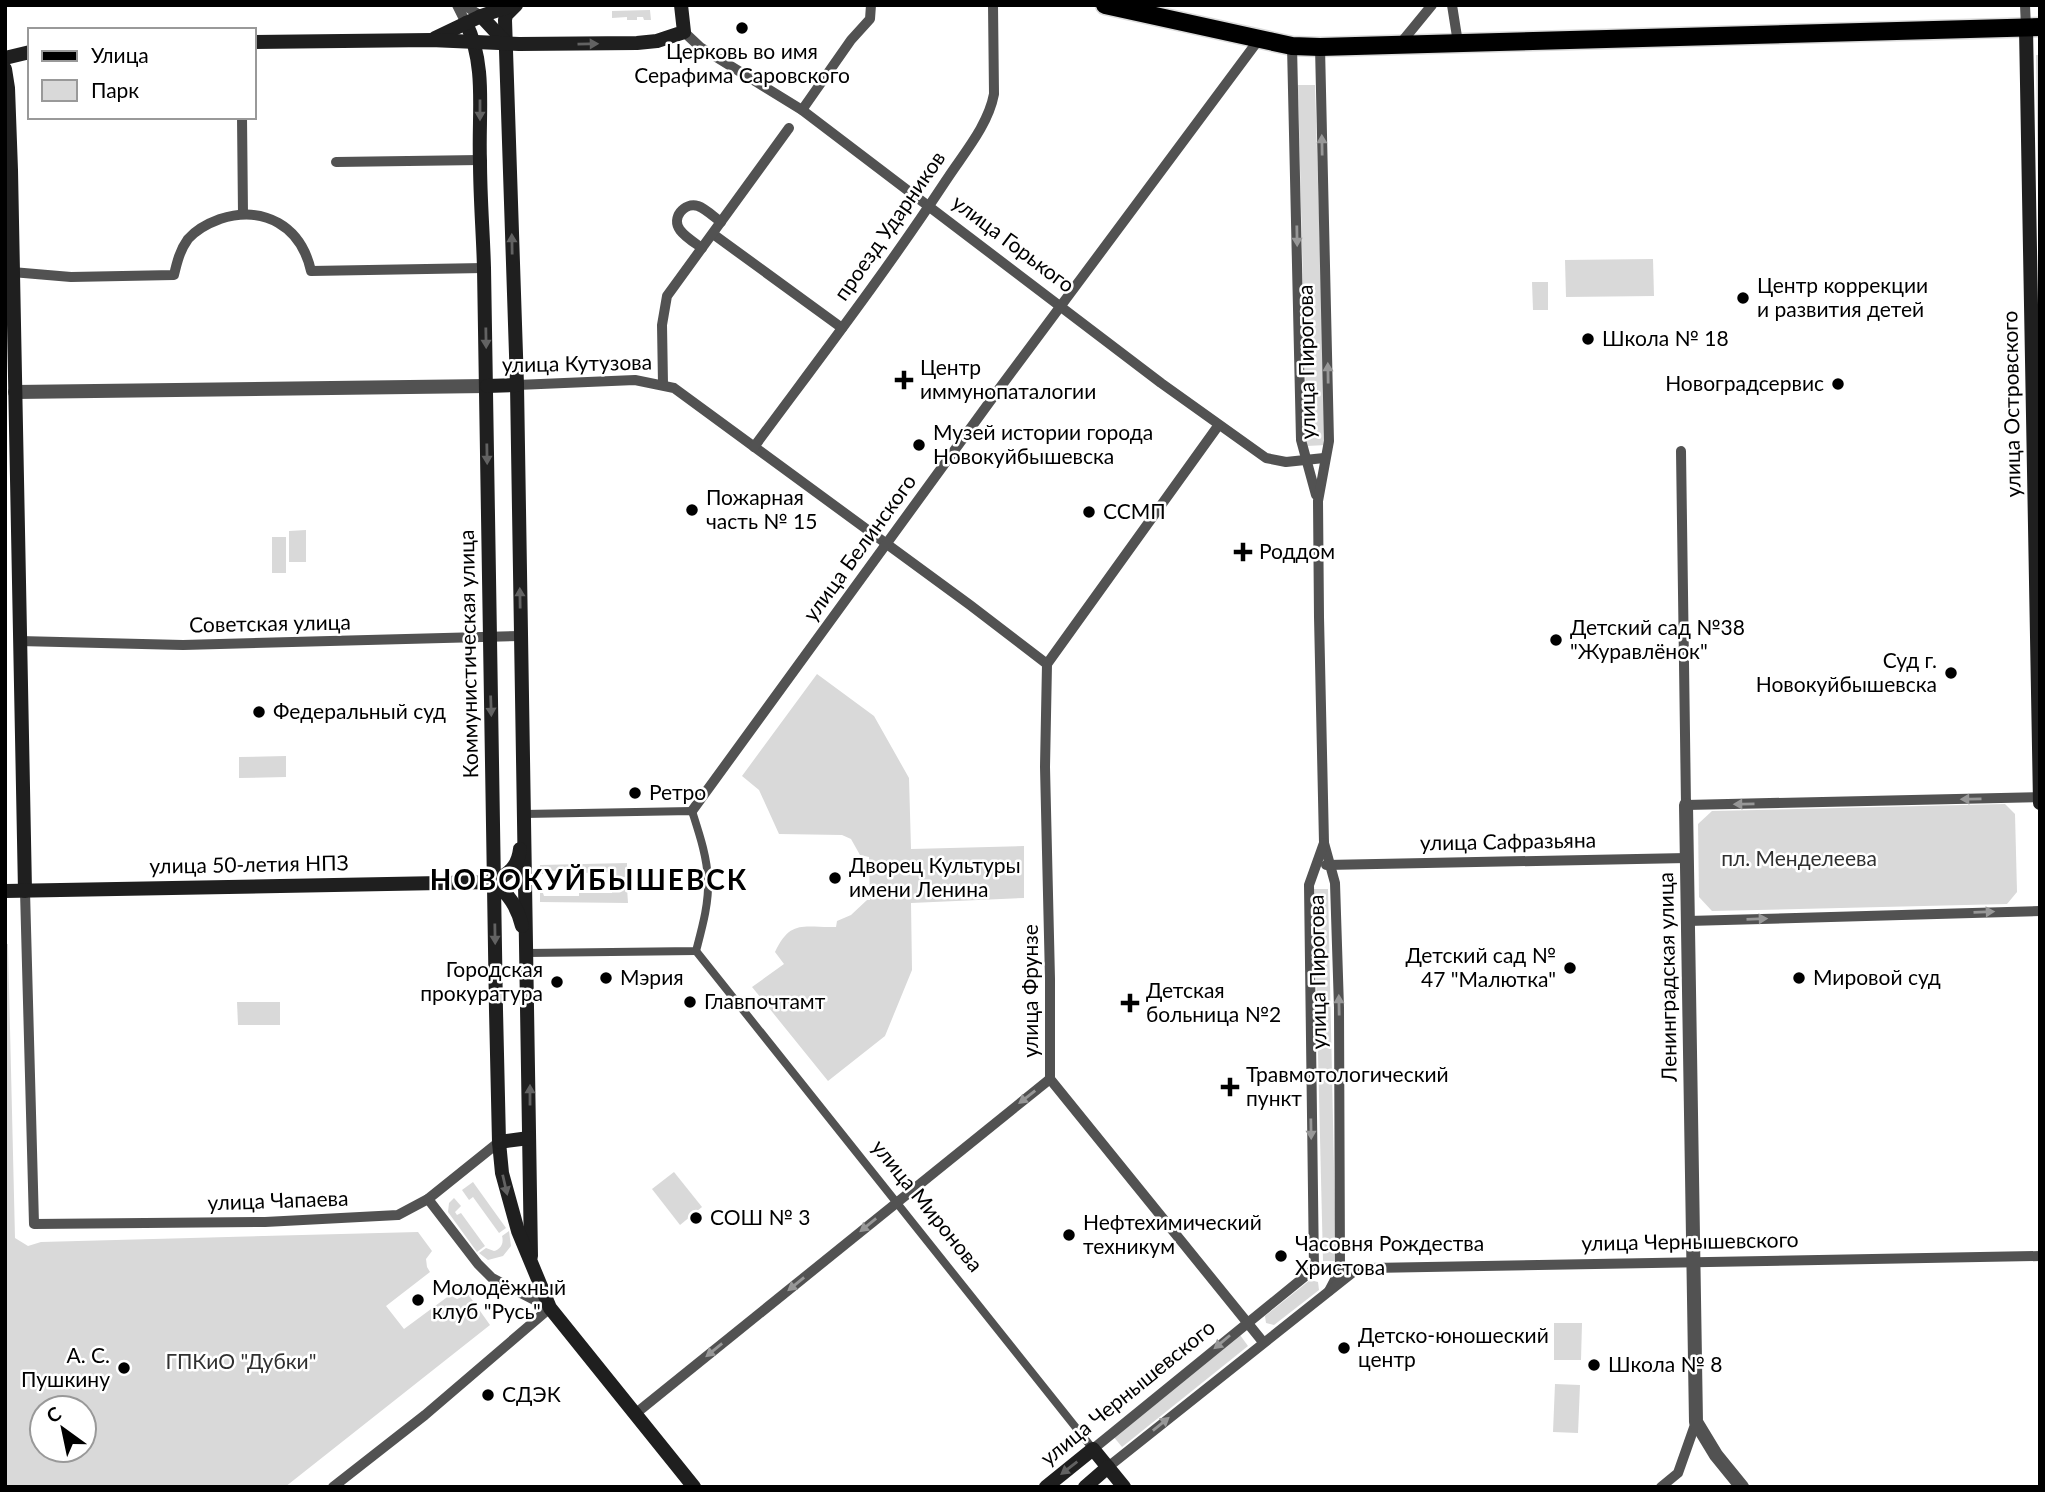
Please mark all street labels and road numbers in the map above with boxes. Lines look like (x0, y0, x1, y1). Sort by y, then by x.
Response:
street label: проезд Ударников (828, 146, 950, 305)
street label: улица Горького (948, 189, 1080, 297)
street label: улица Пирогова (1292, 284, 1319, 440)
street label: улица Островского (1996, 310, 2025, 498)
street label: улица Кутузова (502, 349, 652, 376)
street label: улица Белинского (797, 469, 921, 625)
street label: Коммунистическая улица (453, 530, 482, 779)
street label: Советская улица (189, 609, 351, 636)
street label: улица Сафразьяна (1420, 826, 1596, 855)
street label: улица 50-летия НПЗ (149, 849, 349, 878)
street label: Ленинградская улица (1652, 872, 1681, 1083)
street label: улица Пирогова (1303, 894, 1330, 1050)
street label: улица Фрунзе (1017, 924, 1042, 1058)
street label: улица Миронова (867, 1134, 989, 1276)
street label: улица Чапаева (207, 1185, 349, 1214)
street label: улица Чернышевского (1581, 1226, 1799, 1255)
street label: улица Чернышевского (1035, 1314, 1219, 1470)

